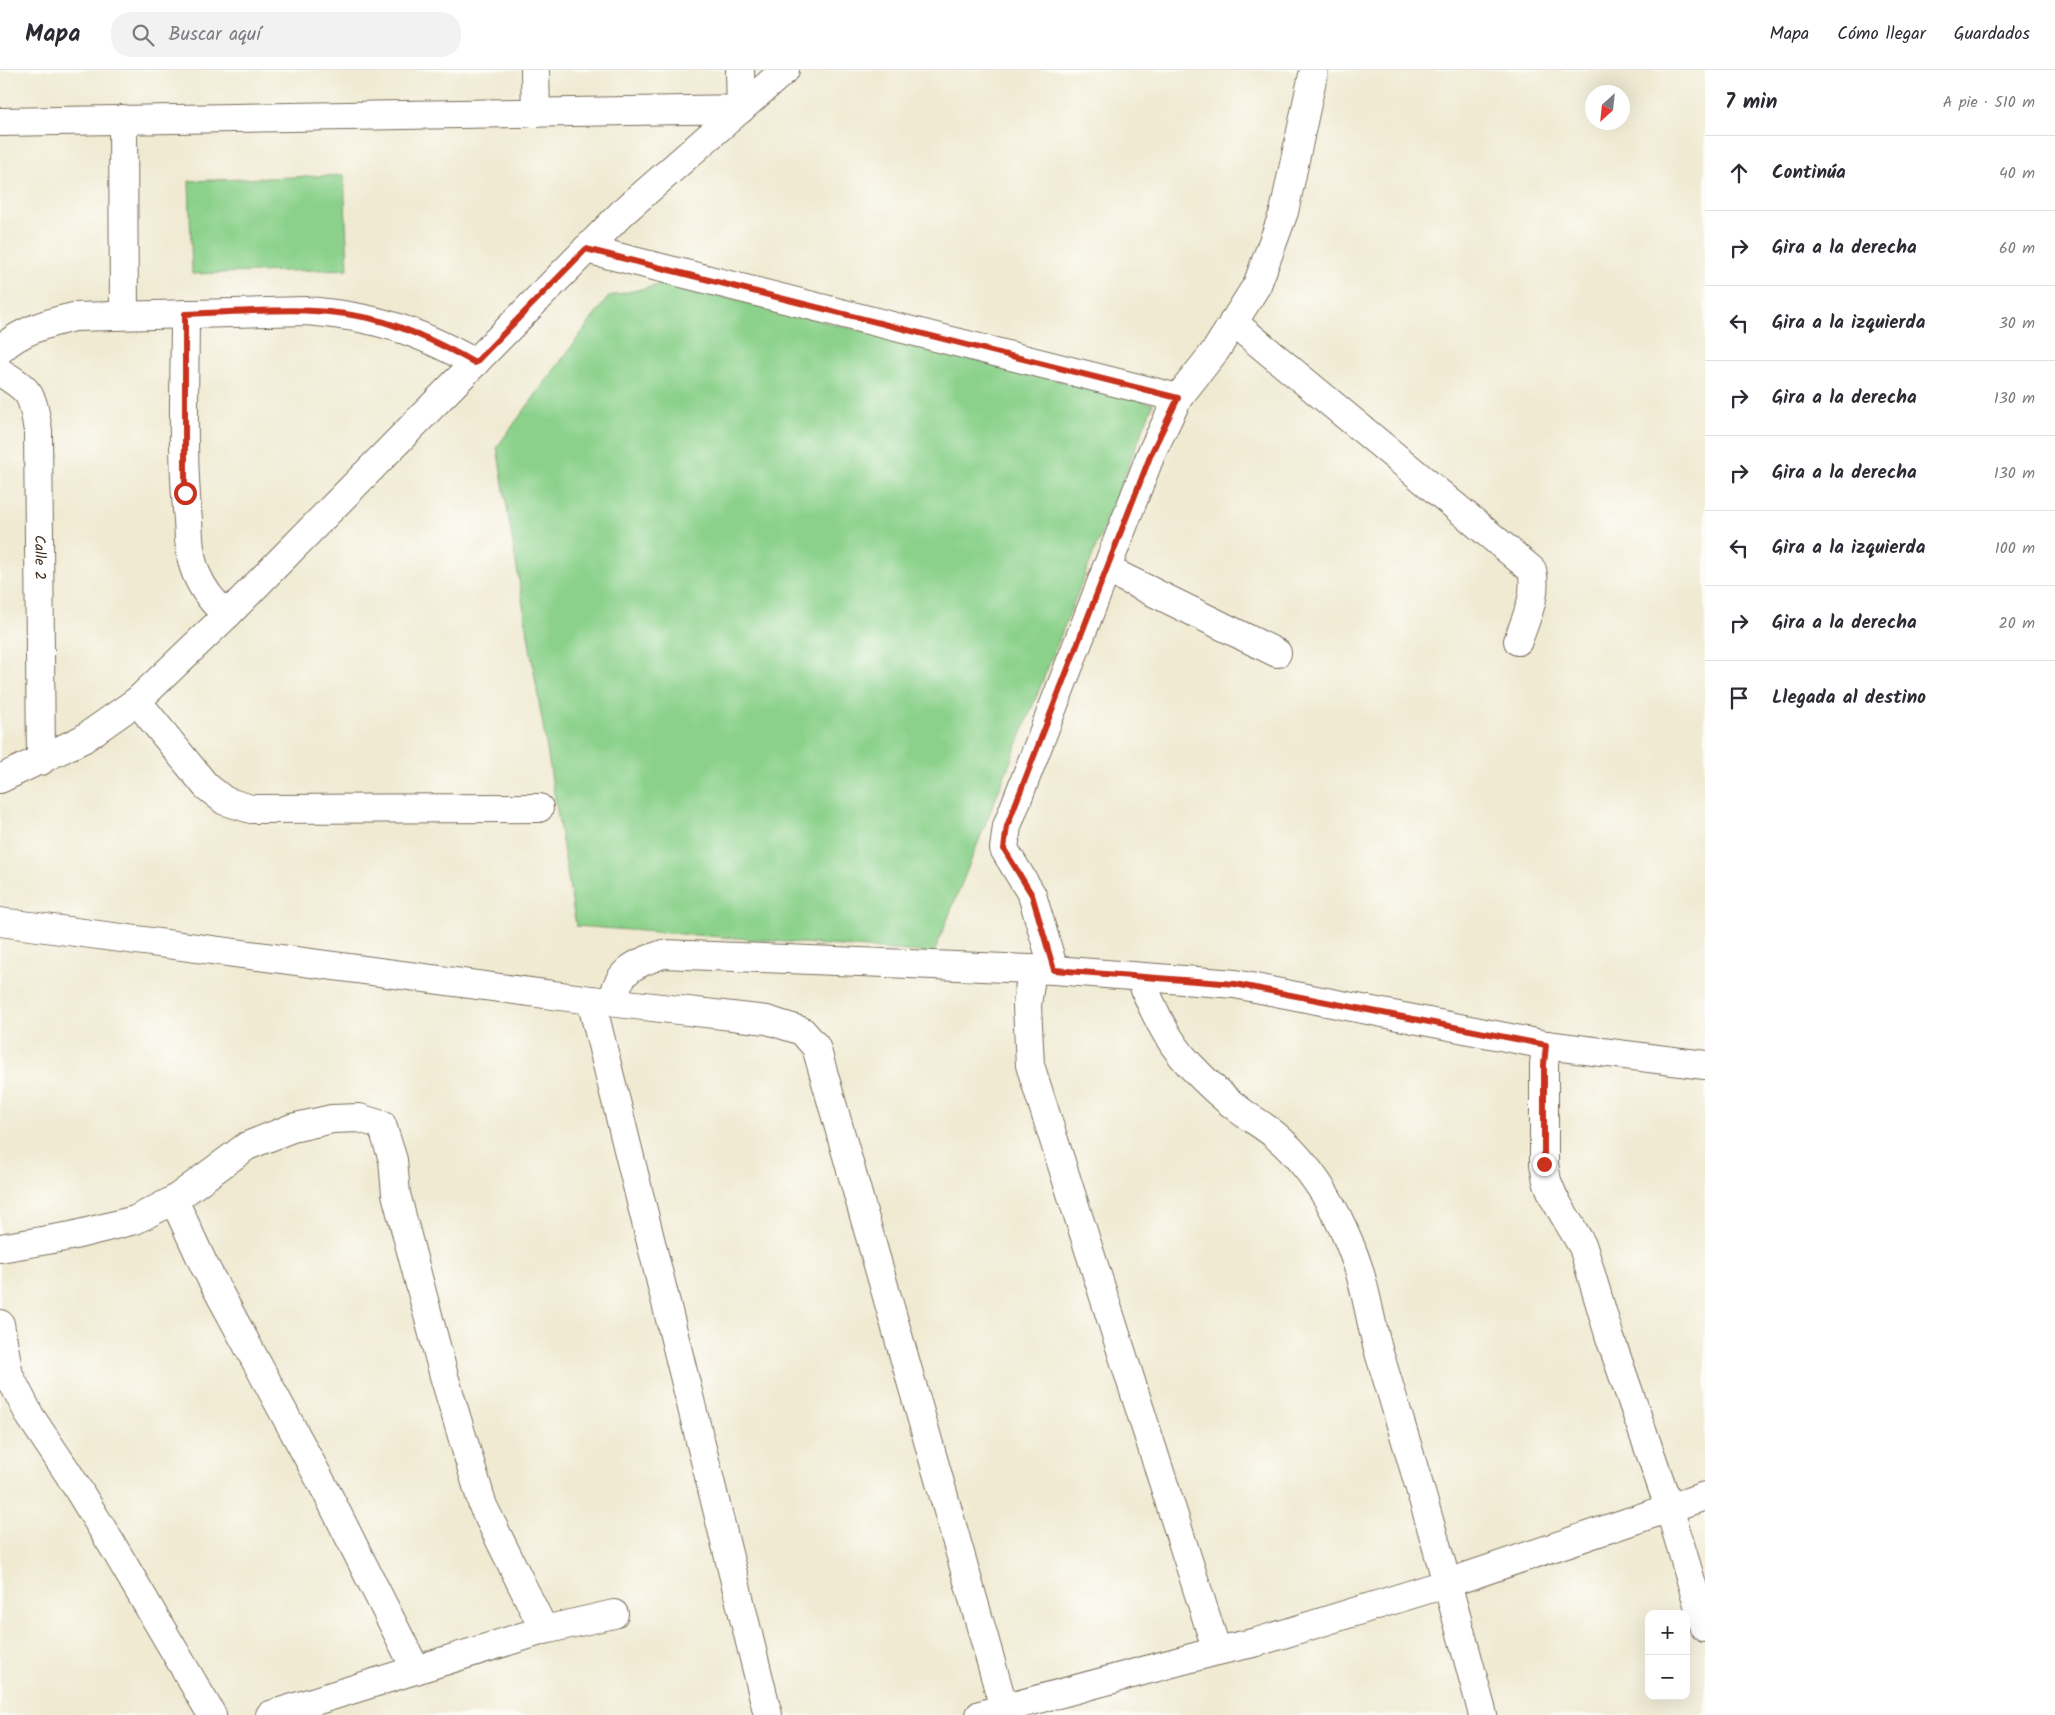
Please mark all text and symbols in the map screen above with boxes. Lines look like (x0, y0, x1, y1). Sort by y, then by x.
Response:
search box (111, 12, 461, 57)
text: Mapa (25, 15, 81, 54)
text: Buscar aquí (169, 20, 261, 50)
text: Mapa (1770, 20, 1809, 49)
text: Cómo llegar (1837, 20, 1926, 49)
text: Guardados (1954, 20, 2030, 49)
icon: search (129, 21, 157, 49)
north arrow (1585, 85, 1630, 130)
text: 7 min (1725, 86, 1777, 119)
text: A pie · 510 m (1943, 90, 2035, 115)
text: Continúa (1772, 158, 1846, 188)
icon: ahead (1725, 159, 1753, 187)
text: 40 m (1999, 161, 2035, 186)
text: Gira a la derecha (1772, 233, 1917, 263)
icon: right (1725, 234, 1753, 262)
text: 60 m (1999, 236, 2035, 261)
text: Gira a la izquierda (1772, 308, 1925, 338)
icon: left (1725, 309, 1753, 337)
text: 30 m (1999, 311, 2035, 336)
text: Gira a la derecha (1772, 383, 1917, 413)
icon: right (1725, 384, 1753, 412)
text: 130 m (1994, 386, 2035, 411)
text: Gira a la derecha (1772, 458, 1917, 488)
icon: right (1725, 459, 1753, 487)
text: 130 m (1994, 461, 2035, 486)
route start (174, 482, 197, 505)
text: Gira a la izquierda (1772, 533, 1925, 563)
icon: left (1725, 534, 1753, 562)
street label: Calle 2 (27, 535, 51, 580)
text: 100 m (1995, 536, 2035, 561)
text: Gira a la derecha (1772, 608, 1917, 638)
icon: right (1725, 609, 1753, 637)
text: 20 m (1999, 611, 2035, 636)
text: Llegada al destino (1772, 683, 1926, 713)
icon: arrive (1725, 684, 1753, 712)
route end (1533, 1153, 1556, 1176)
map controls (1645, 1610, 1690, 1700)
button: + (1645, 1610, 1690, 1655)
button: − (1645, 1655, 1690, 1700)

